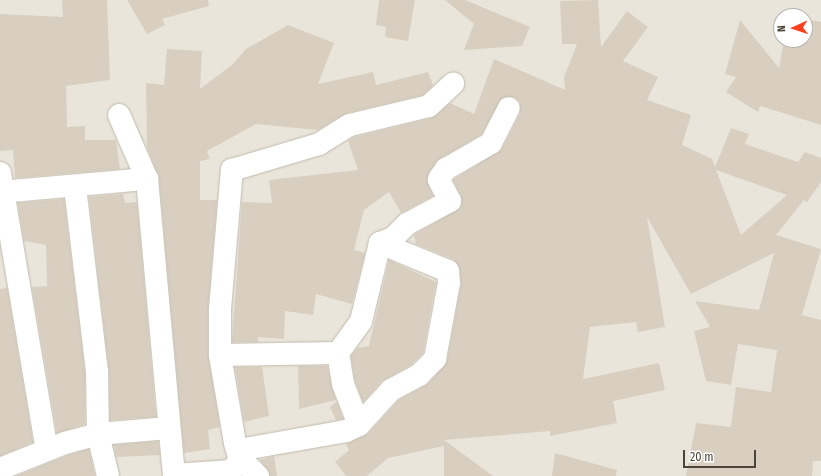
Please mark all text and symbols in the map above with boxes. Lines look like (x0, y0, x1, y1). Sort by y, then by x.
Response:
north arrow (773, 8, 813, 48)
text: N (775, 25, 788, 32)
scale bar (685, 442, 758, 468)
text: 20 m (690, 450, 714, 464)

